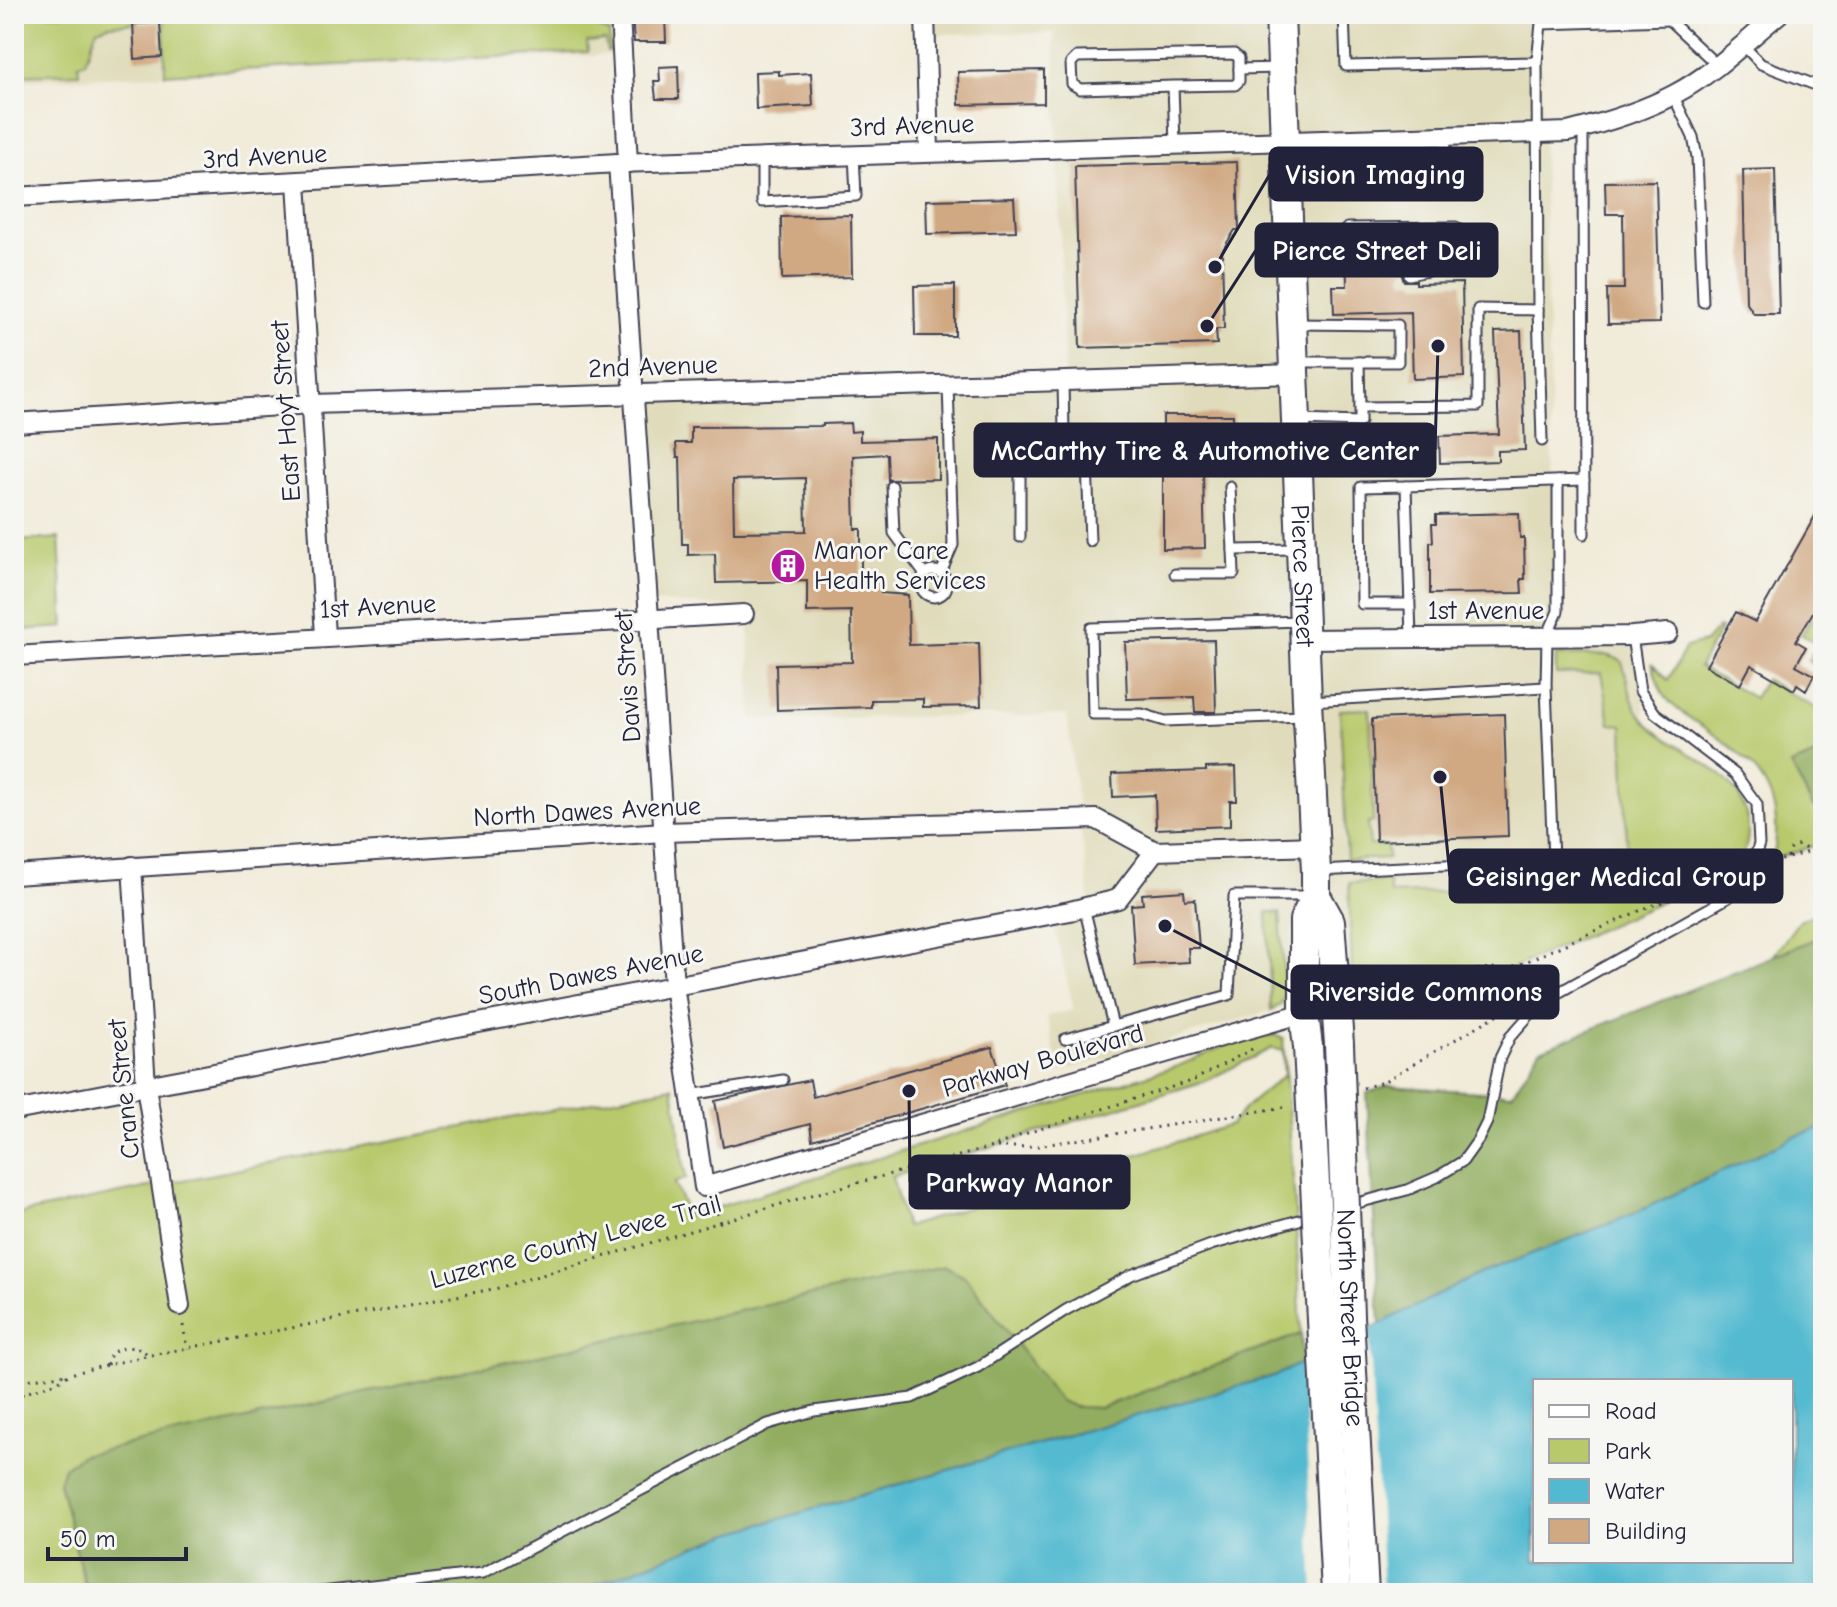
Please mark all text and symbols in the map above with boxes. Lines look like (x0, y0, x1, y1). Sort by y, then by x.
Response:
street label: 3rd Avenue (849, 109, 975, 143)
street label: 3rd Avenue (202, 139, 328, 175)
callout: Vision Imaging (1270, 148, 1482, 200)
text: Vision Imaging (1286, 159, 1466, 191)
callout: Pierce Street Deli (1256, 224, 1497, 276)
text: Pierce Street Deli (1272, 235, 1482, 267)
street label: East Hoyt Street (265, 318, 307, 502)
street label: 2nd Avenue (588, 350, 718, 384)
callout: McCarthy Tire & Automotive Center (975, 424, 1435, 476)
text: McCarthy Tire & Automotive Center (991, 435, 1420, 467)
street label: Pierce Street (1284, 504, 1320, 649)
place label: Manor Care Health Services (814, 536, 986, 596)
building icon: Manor Care Health Services (769, 547, 807, 585)
street label: 1st Avenue (319, 589, 437, 625)
street label: 1st Avenue (1428, 596, 1544, 626)
street label: Davis Street (608, 609, 648, 743)
street label: North Dawes Avenue (472, 791, 702, 833)
callout: Geisinger Medical Group (1450, 850, 1782, 902)
text: Geisinger Medical Group (1466, 861, 1766, 893)
street label: South Dawes Avenue (476, 939, 706, 1011)
callout: Riverside Commons (1292, 966, 1558, 1018)
text: Riverside Commons (1308, 976, 1542, 1008)
street label: Crane Street (102, 1016, 146, 1160)
street label: Parkway Boulevard (939, 1018, 1147, 1104)
callout: Parkway Manor (910, 1156, 1129, 1208)
text: Parkway Manor (926, 1167, 1113, 1199)
street label: Luzerne County Levee Trail (427, 1189, 725, 1295)
street label: North Street Bridge (1330, 1208, 1370, 1427)
legend (1533, 1379, 1793, 1563)
text: Road (1605, 1397, 1657, 1425)
text: Park (1605, 1437, 1651, 1465)
text: Water (1605, 1477, 1665, 1505)
scale bar (48, 1511, 186, 1561)
text: Building (1605, 1517, 1687, 1545)
text: 50 m (60, 1525, 116, 1553)

